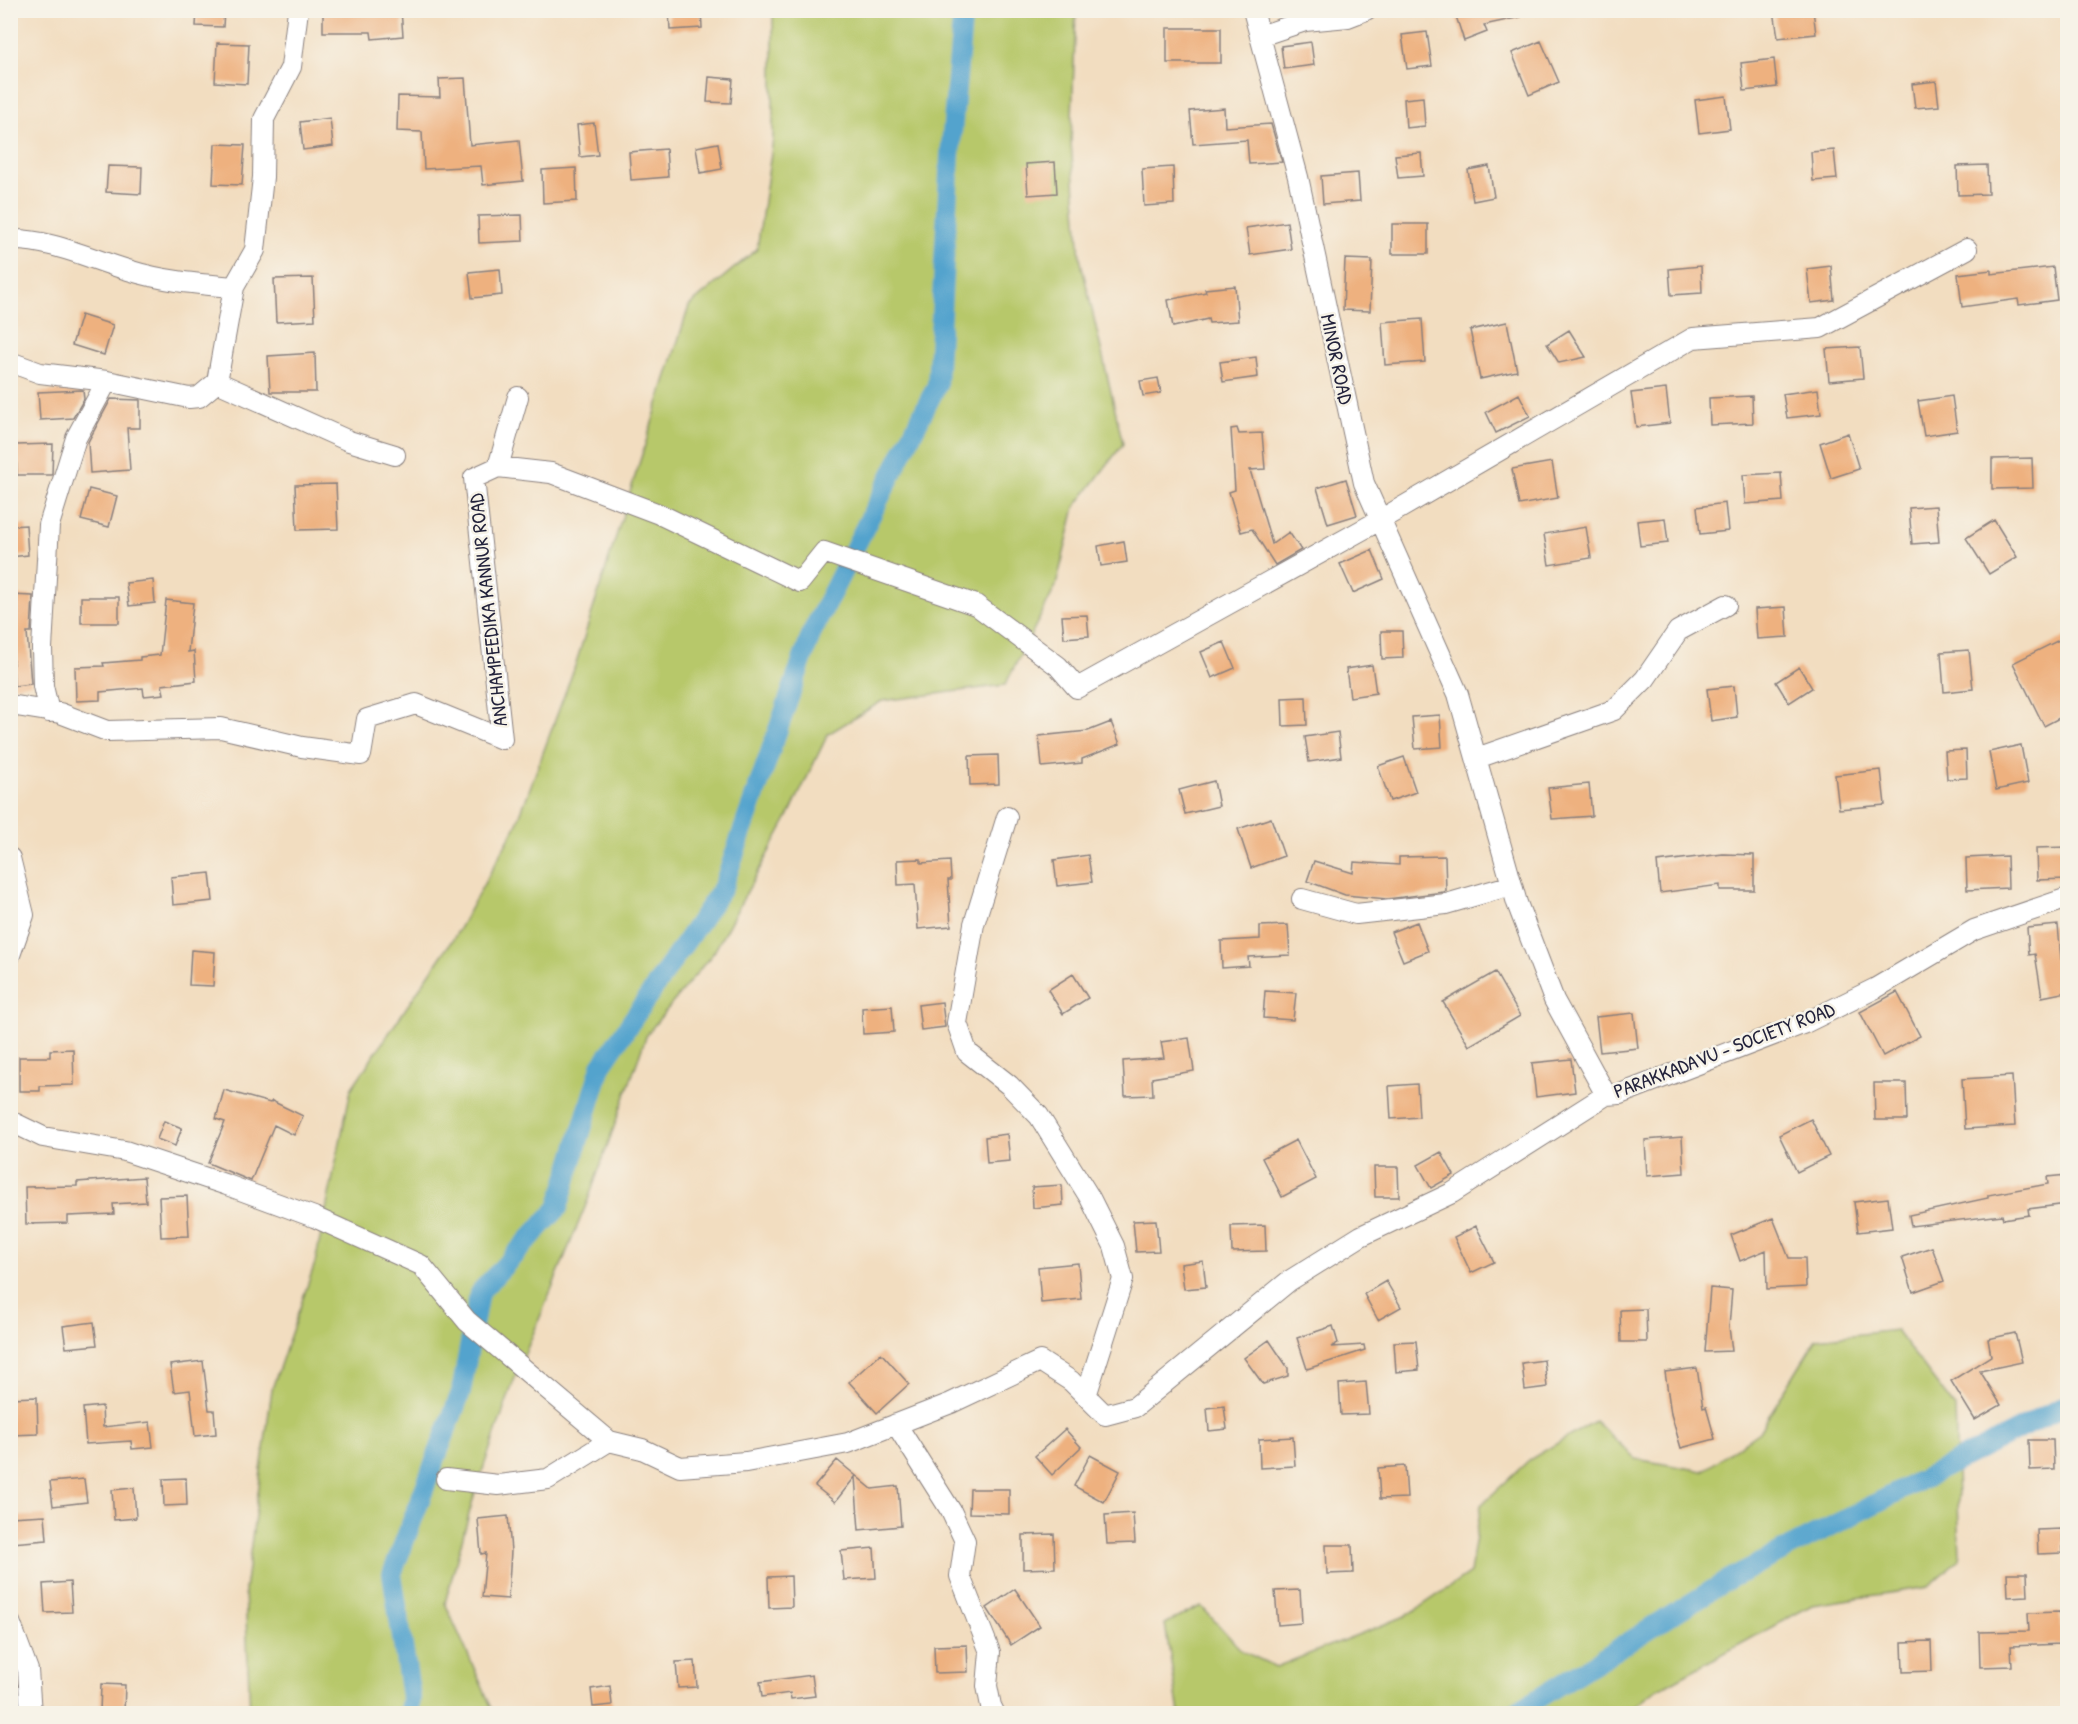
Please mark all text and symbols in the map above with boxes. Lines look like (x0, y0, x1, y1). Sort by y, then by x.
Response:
street label: MINOR ROAD (1315, 311, 1360, 407)
street label: ANCHAMPEEDIKA KANNUR ROAD (462, 492, 513, 728)
street label: PARAKKADAVU - SOCIETY ROAD (1609, 995, 1839, 1104)

